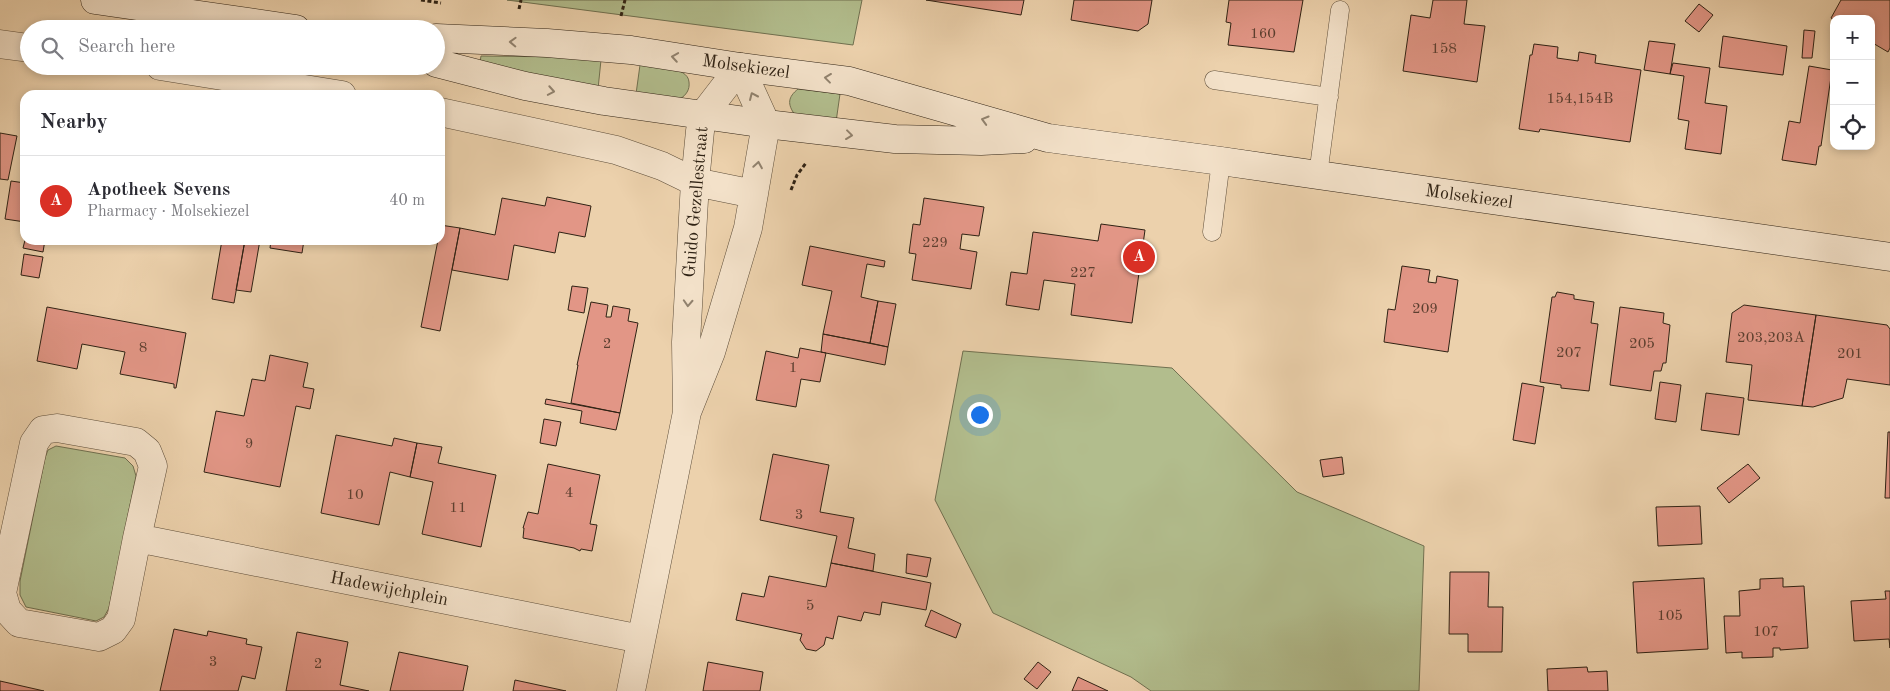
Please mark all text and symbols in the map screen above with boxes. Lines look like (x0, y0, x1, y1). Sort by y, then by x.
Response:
map controls (1830, 15, 1875, 150)
button: + (1830, 15, 1875, 60)
search box (20, 20, 445, 75)
house number: 160 (1250, 27, 1276, 42)
icon: search (38, 34, 66, 62)
one-way arrow (509, 37, 516, 47)
text: Search here (78, 38, 175, 57)
house number: 158 (1431, 42, 1457, 57)
one-way arrow (670, 52, 679, 62)
street label: Molsekiezel (701, 52, 791, 82)
button: − (1830, 60, 1875, 105)
one-way arrow (823, 74, 832, 84)
one-way arrow (547, 85, 556, 96)
one-way arrow (748, 92, 759, 101)
house number: 154,154B (1547, 92, 1613, 107)
button: locate (1830, 105, 1875, 150)
text: Nearby (40, 112, 108, 133)
one-way arrow (981, 115, 989, 125)
street label: Guido Gezellestraat (680, 126, 712, 278)
one-way arrow (845, 129, 853, 140)
one-way arrow (753, 161, 763, 170)
text: Apotheek Sevens (87, 181, 230, 200)
street label: Molsekiezel (1424, 182, 1514, 212)
text: A (50, 193, 62, 209)
text: 40 m (389, 193, 425, 209)
text: Pharmacy · Molsekiezel (87, 204, 249, 220)
house number: 229 (922, 236, 948, 251)
pin: A (1123, 238, 1155, 276)
house number: 227 (1070, 266, 1096, 281)
one-way arrow (683, 299, 694, 307)
house number: 209 (1412, 302, 1438, 317)
house number: 203,203A (1737, 331, 1805, 346)
house number: 2 (603, 337, 611, 352)
house number: 205 (1629, 337, 1655, 352)
house number: 8 (139, 341, 147, 356)
house number: 207 (1556, 346, 1582, 361)
house number: 201 (1837, 347, 1863, 362)
house number: 1 (789, 361, 797, 376)
your location (967, 402, 993, 428)
house number: 9 (245, 437, 253, 452)
house number: 4 (565, 486, 573, 501)
house number: 10 (346, 488, 364, 503)
house number: 11 (449, 501, 467, 516)
house number: 3 (795, 508, 803, 523)
street label: Hadewijchplein (328, 569, 450, 609)
house number: 5 (806, 599, 814, 614)
house number: 105 (1657, 609, 1683, 624)
house number: 107 (1753, 625, 1779, 640)
house number: 3 (209, 655, 217, 670)
house number: 2 (314, 657, 322, 672)

